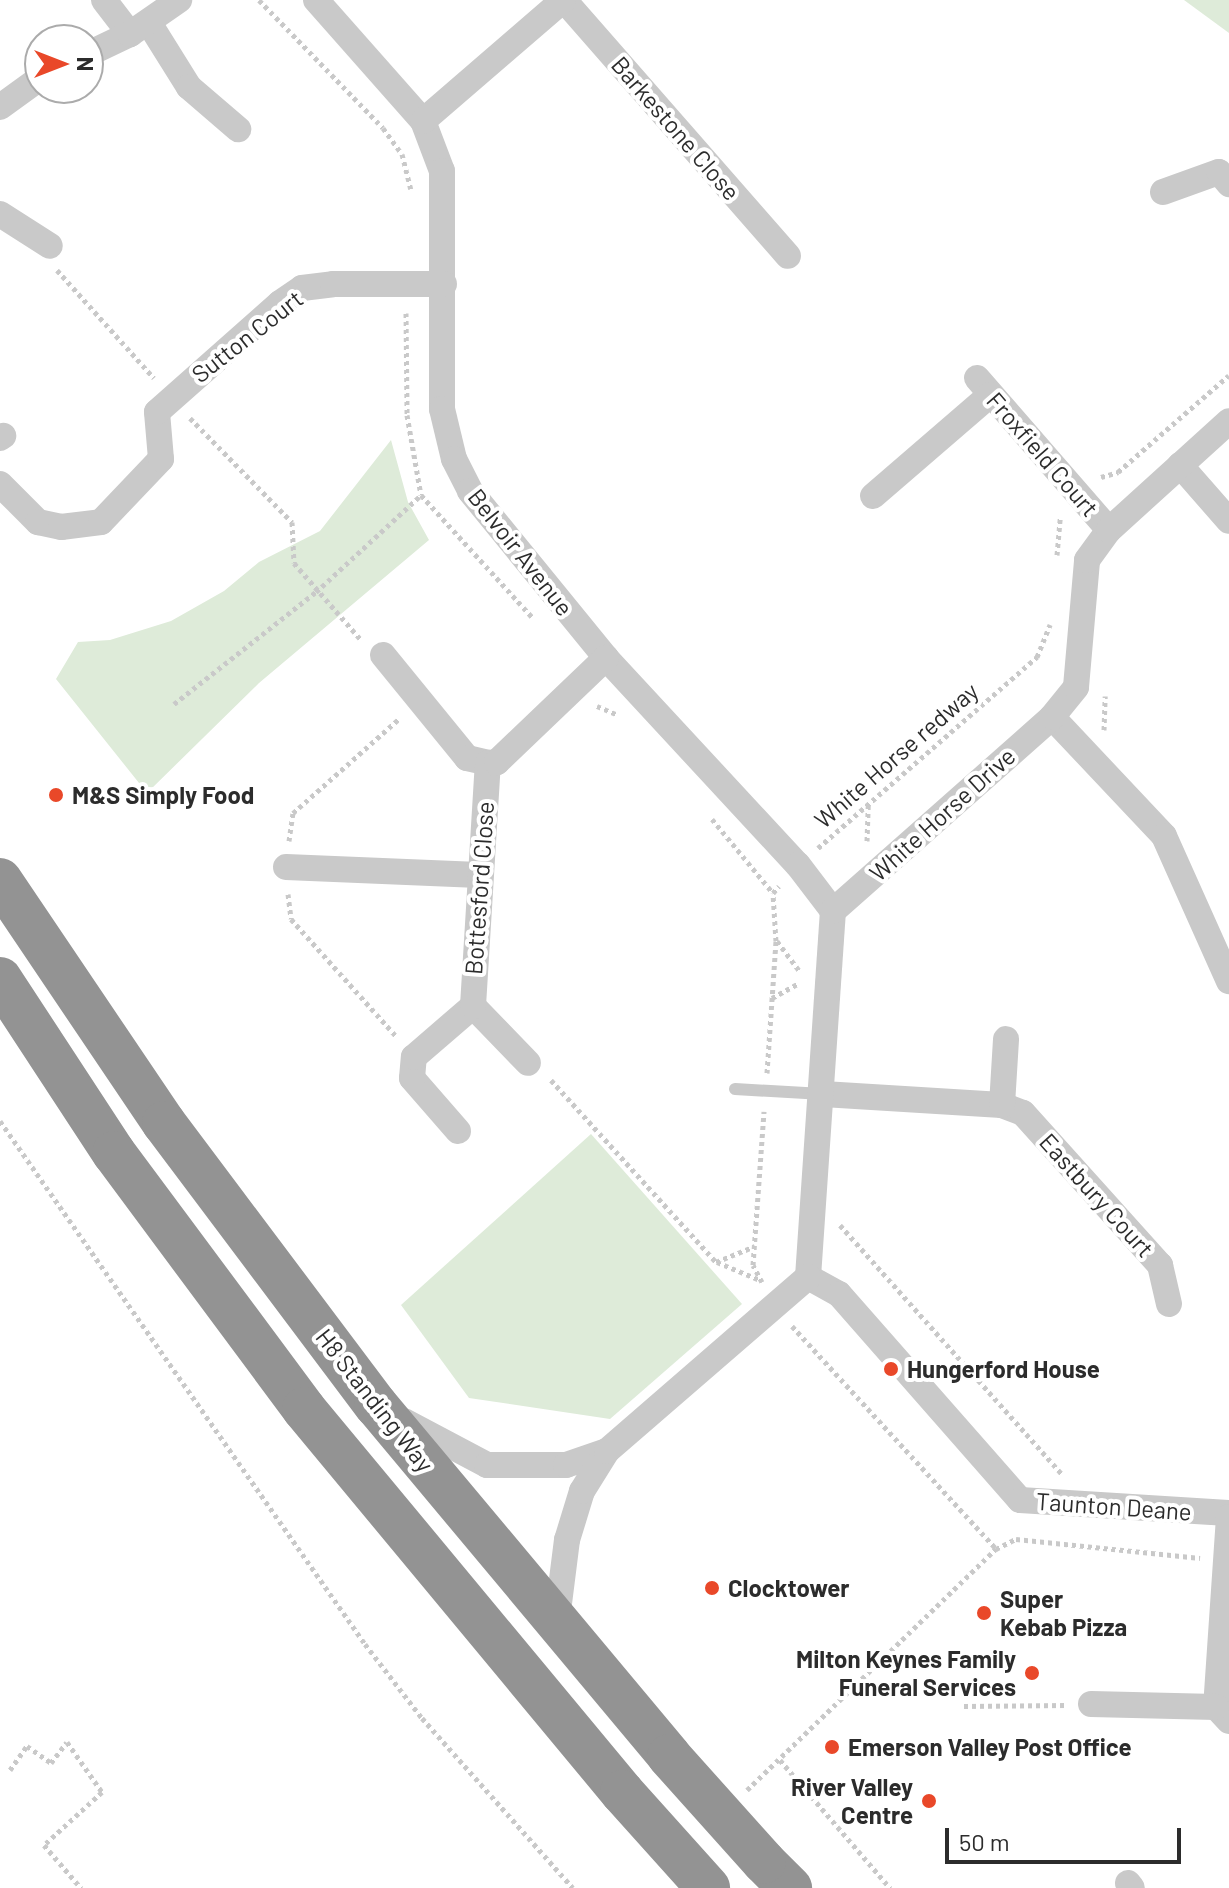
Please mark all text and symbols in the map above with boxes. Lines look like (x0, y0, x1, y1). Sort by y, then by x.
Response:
north arrow (24, 24, 104, 104)
street label: Barkestone Close (606, 50, 746, 206)
text: N (73, 57, 99, 71)
street label: Sutton Court (186, 284, 308, 388)
street label: Froxfield Court (981, 386, 1105, 522)
street label: Belvoir Avenue (462, 483, 580, 621)
street label: White Horse redway (808, 676, 984, 834)
street label: White Horse Drive (863, 741, 1021, 887)
place label: M&S Simply Food (72, 781, 254, 809)
marker: M&S Simply Food (47, 786, 65, 804)
street label: Bottesford Close (459, 800, 499, 976)
street label: Eastbury Court (1034, 1127, 1160, 1263)
street label: H8 Standing Way (310, 1323, 440, 1477)
place label: Hungerford House (907, 1355, 1100, 1383)
marker: Hungerford House (882, 1360, 900, 1378)
street label: Taunton Deane (1035, 1486, 1193, 1526)
place label: Clocktower (728, 1574, 849, 1602)
marker: Clocktower (703, 1579, 721, 1597)
place label: Super Kebab Pizza (1000, 1585, 1127, 1641)
marker: Super Kebab Pizza (975, 1604, 993, 1622)
place label: Milton Keynes Family Funeral Services (796, 1645, 1016, 1701)
marker: Milton Keynes Family Funeral Services (1023, 1664, 1041, 1682)
place label: Emerson Valley Post Office (848, 1733, 1132, 1761)
marker: Emerson Valley Post Office (823, 1738, 841, 1756)
place label: River Valley Centre (791, 1773, 913, 1829)
marker: River Valley Centre (920, 1792, 938, 1810)
scale bar (949, 1812, 1185, 1862)
text: 50 m (959, 1827, 1010, 1856)

